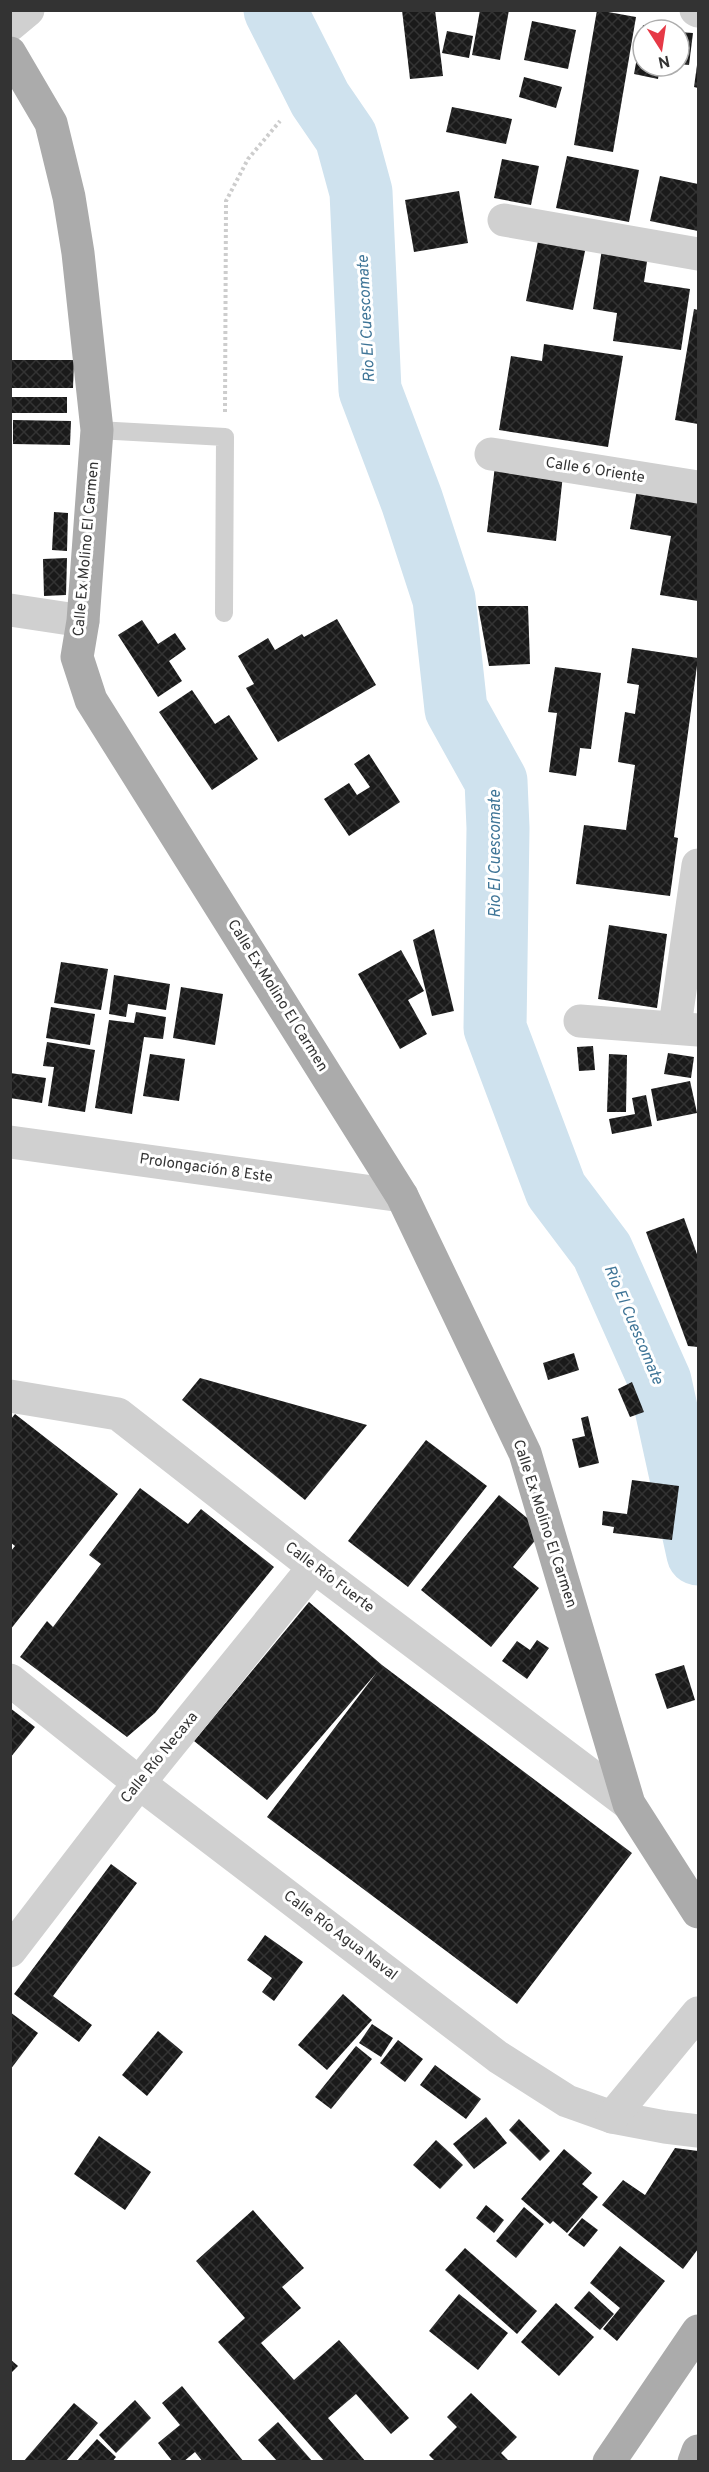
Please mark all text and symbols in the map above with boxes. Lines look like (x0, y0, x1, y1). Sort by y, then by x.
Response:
north arrow (631, 18, 691, 78)
text: N (656, 50, 671, 72)
water label: Rio El Cuescomate (354, 254, 380, 383)
street label: Calle 6 Oriente (544, 454, 646, 488)
street label: Calle Ex Molino El Carmen (70, 461, 104, 637)
water label: Rio El Cuescomate (486, 789, 506, 918)
street label: Calle Ex Molino El Carmen (222, 916, 332, 1076)
street label: Prolongación 8 Este (138, 1150, 274, 1188)
water label: Rio El Cuescomate (599, 1262, 667, 1388)
street label: Calle Ex Molino El Carmen (508, 1438, 580, 1610)
street label: Calle Río Fuerte (281, 1538, 377, 1618)
street label: Calle Río Necaxa (117, 1708, 203, 1808)
street label: Calle Río Agua Naval (279, 1887, 401, 1985)

